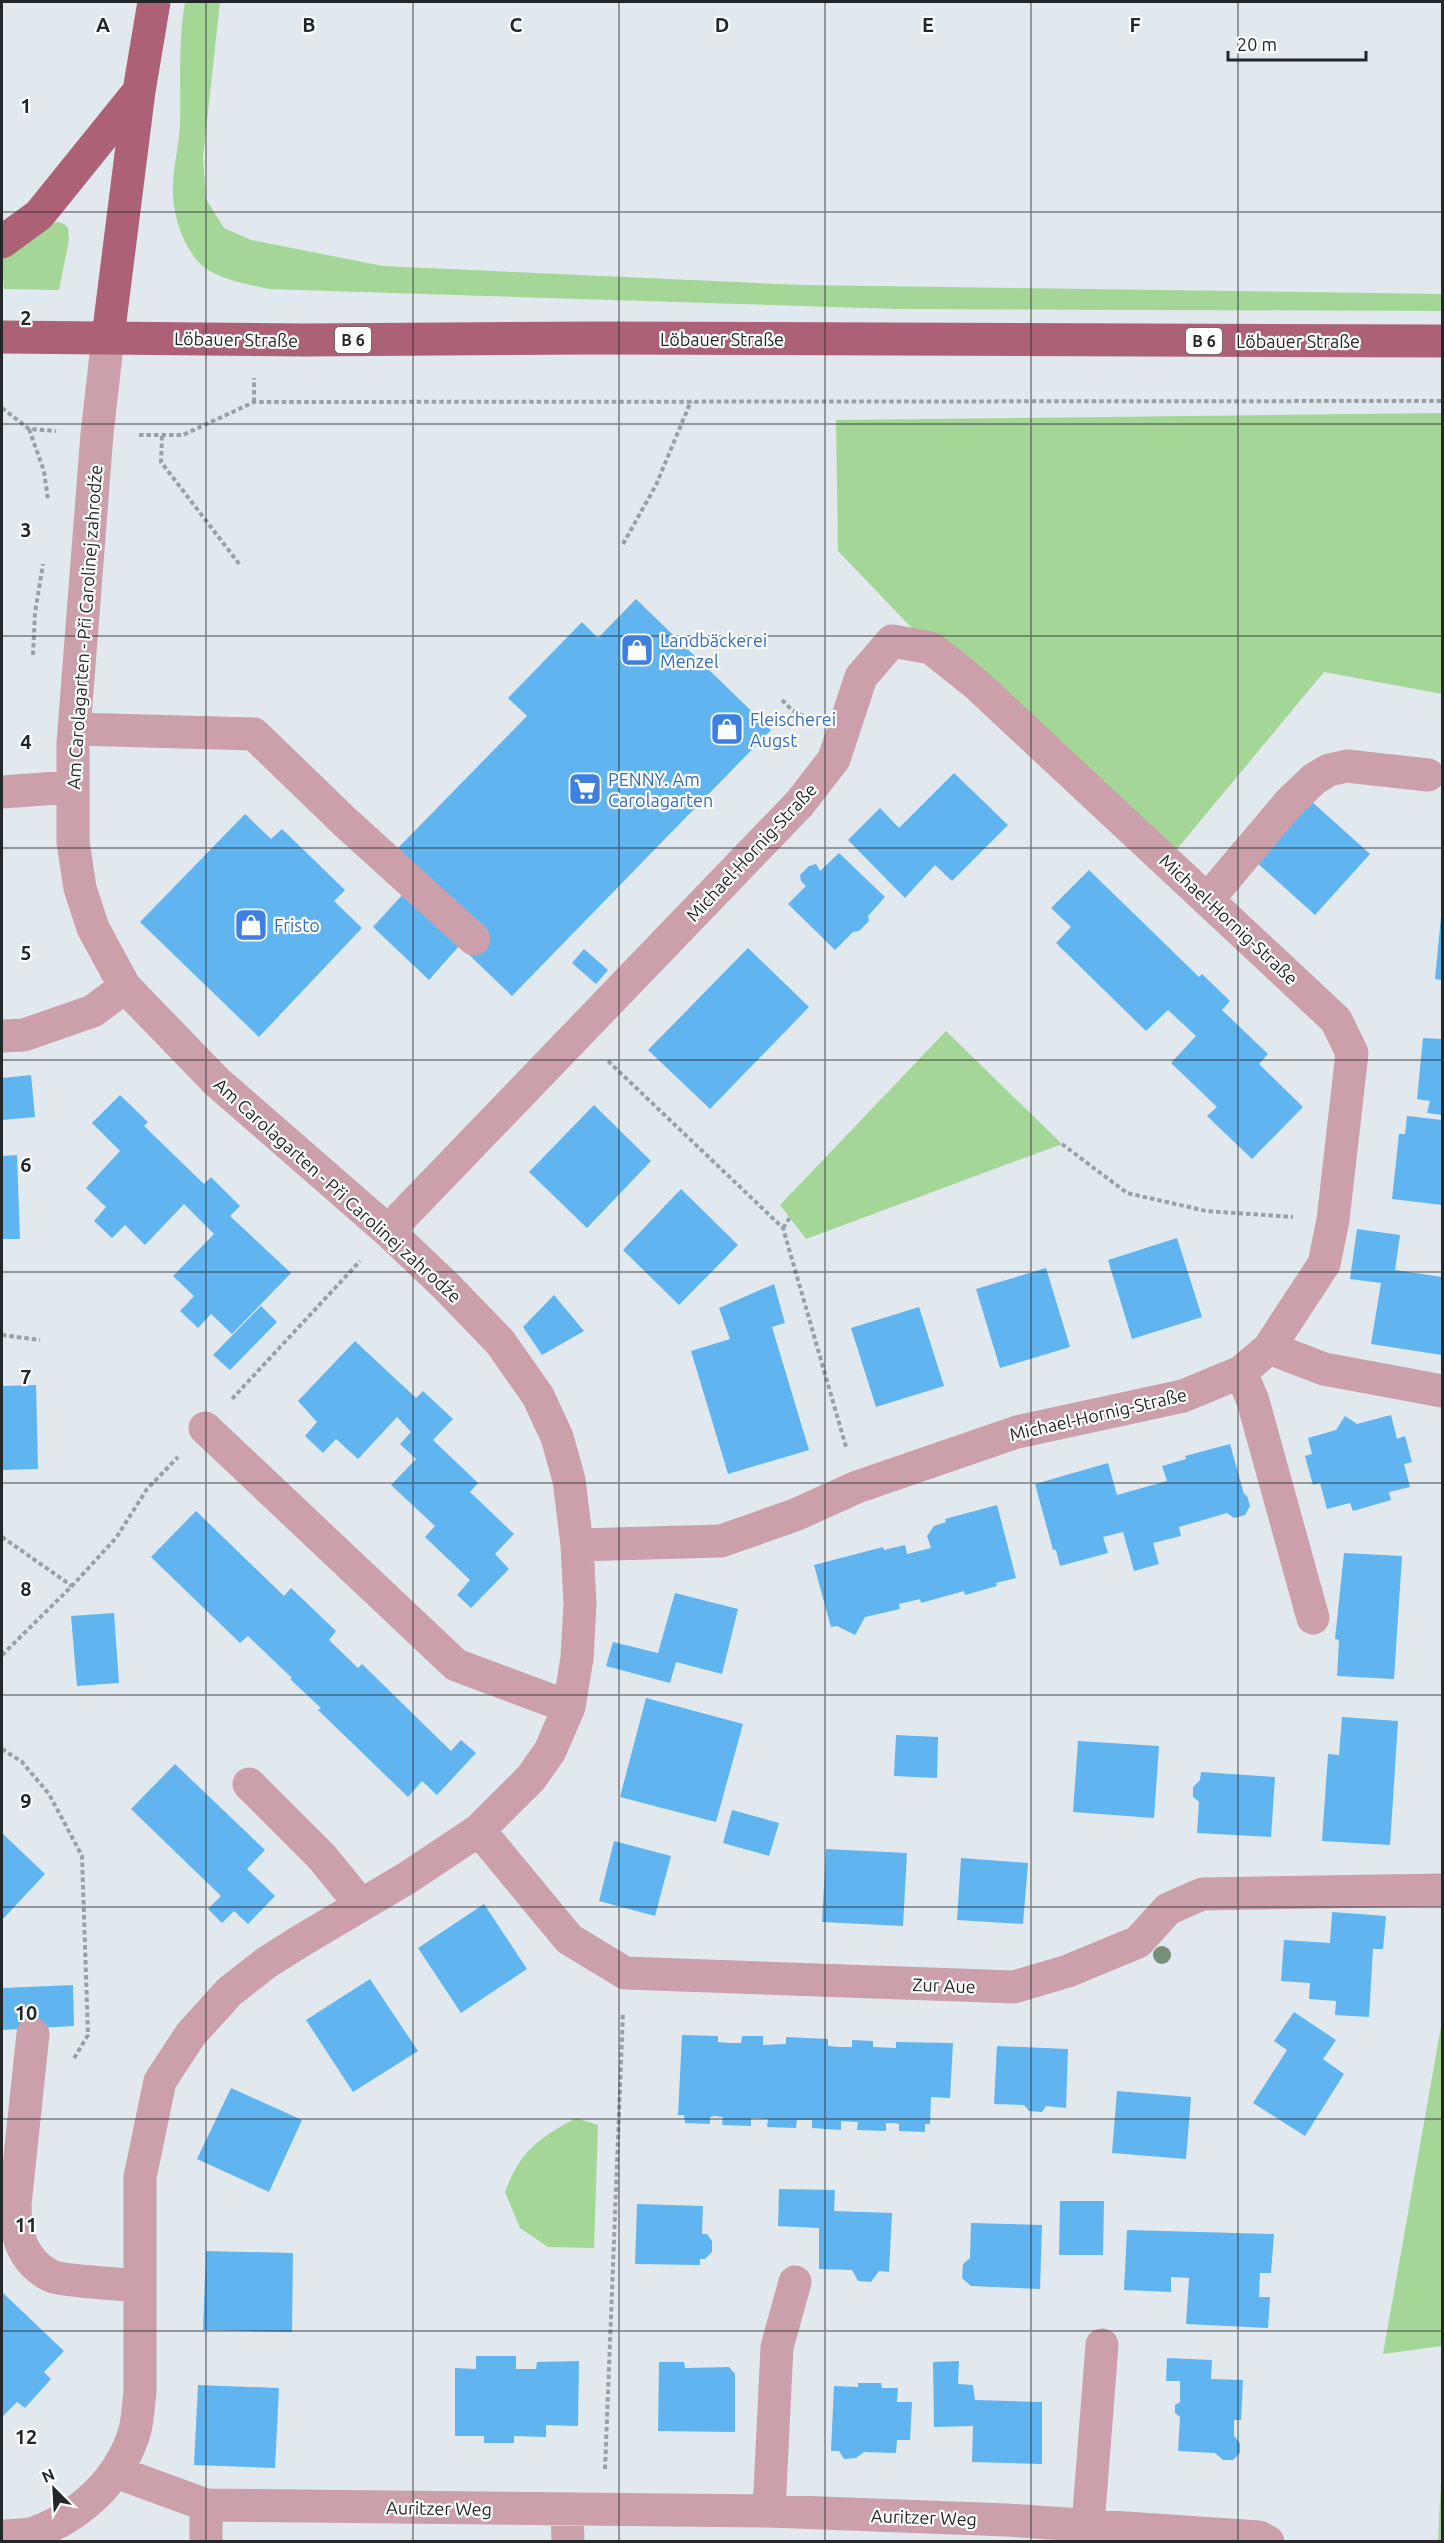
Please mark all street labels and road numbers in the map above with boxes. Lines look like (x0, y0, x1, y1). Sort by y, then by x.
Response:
road number: B 6 (335, 327, 371, 353)
street label: Löbauer Straße (174, 328, 298, 350)
road number: B 6 (1186, 328, 1222, 354)
street label: Löbauer Straße (660, 329, 784, 349)
street label: Löbauer Straße (1236, 331, 1360, 351)
street label: Am Carolagarten - Při Carolinej zahrodźe (63, 464, 105, 790)
street label: Michael-Hornig-Straße (682, 779, 820, 925)
street label: Michael-Hornig-Straße (1156, 850, 1302, 988)
street label: Am Carolagarten - Při Carolinej zahrodźe (210, 1074, 466, 1306)
street label: Michael-Hornig-Straße (1007, 1384, 1189, 1444)
street label: Zur Aue (912, 1974, 976, 1996)
street label: Auritzer Weg (386, 2497, 492, 2519)
street label: Auritzer Weg (871, 2505, 977, 2529)

